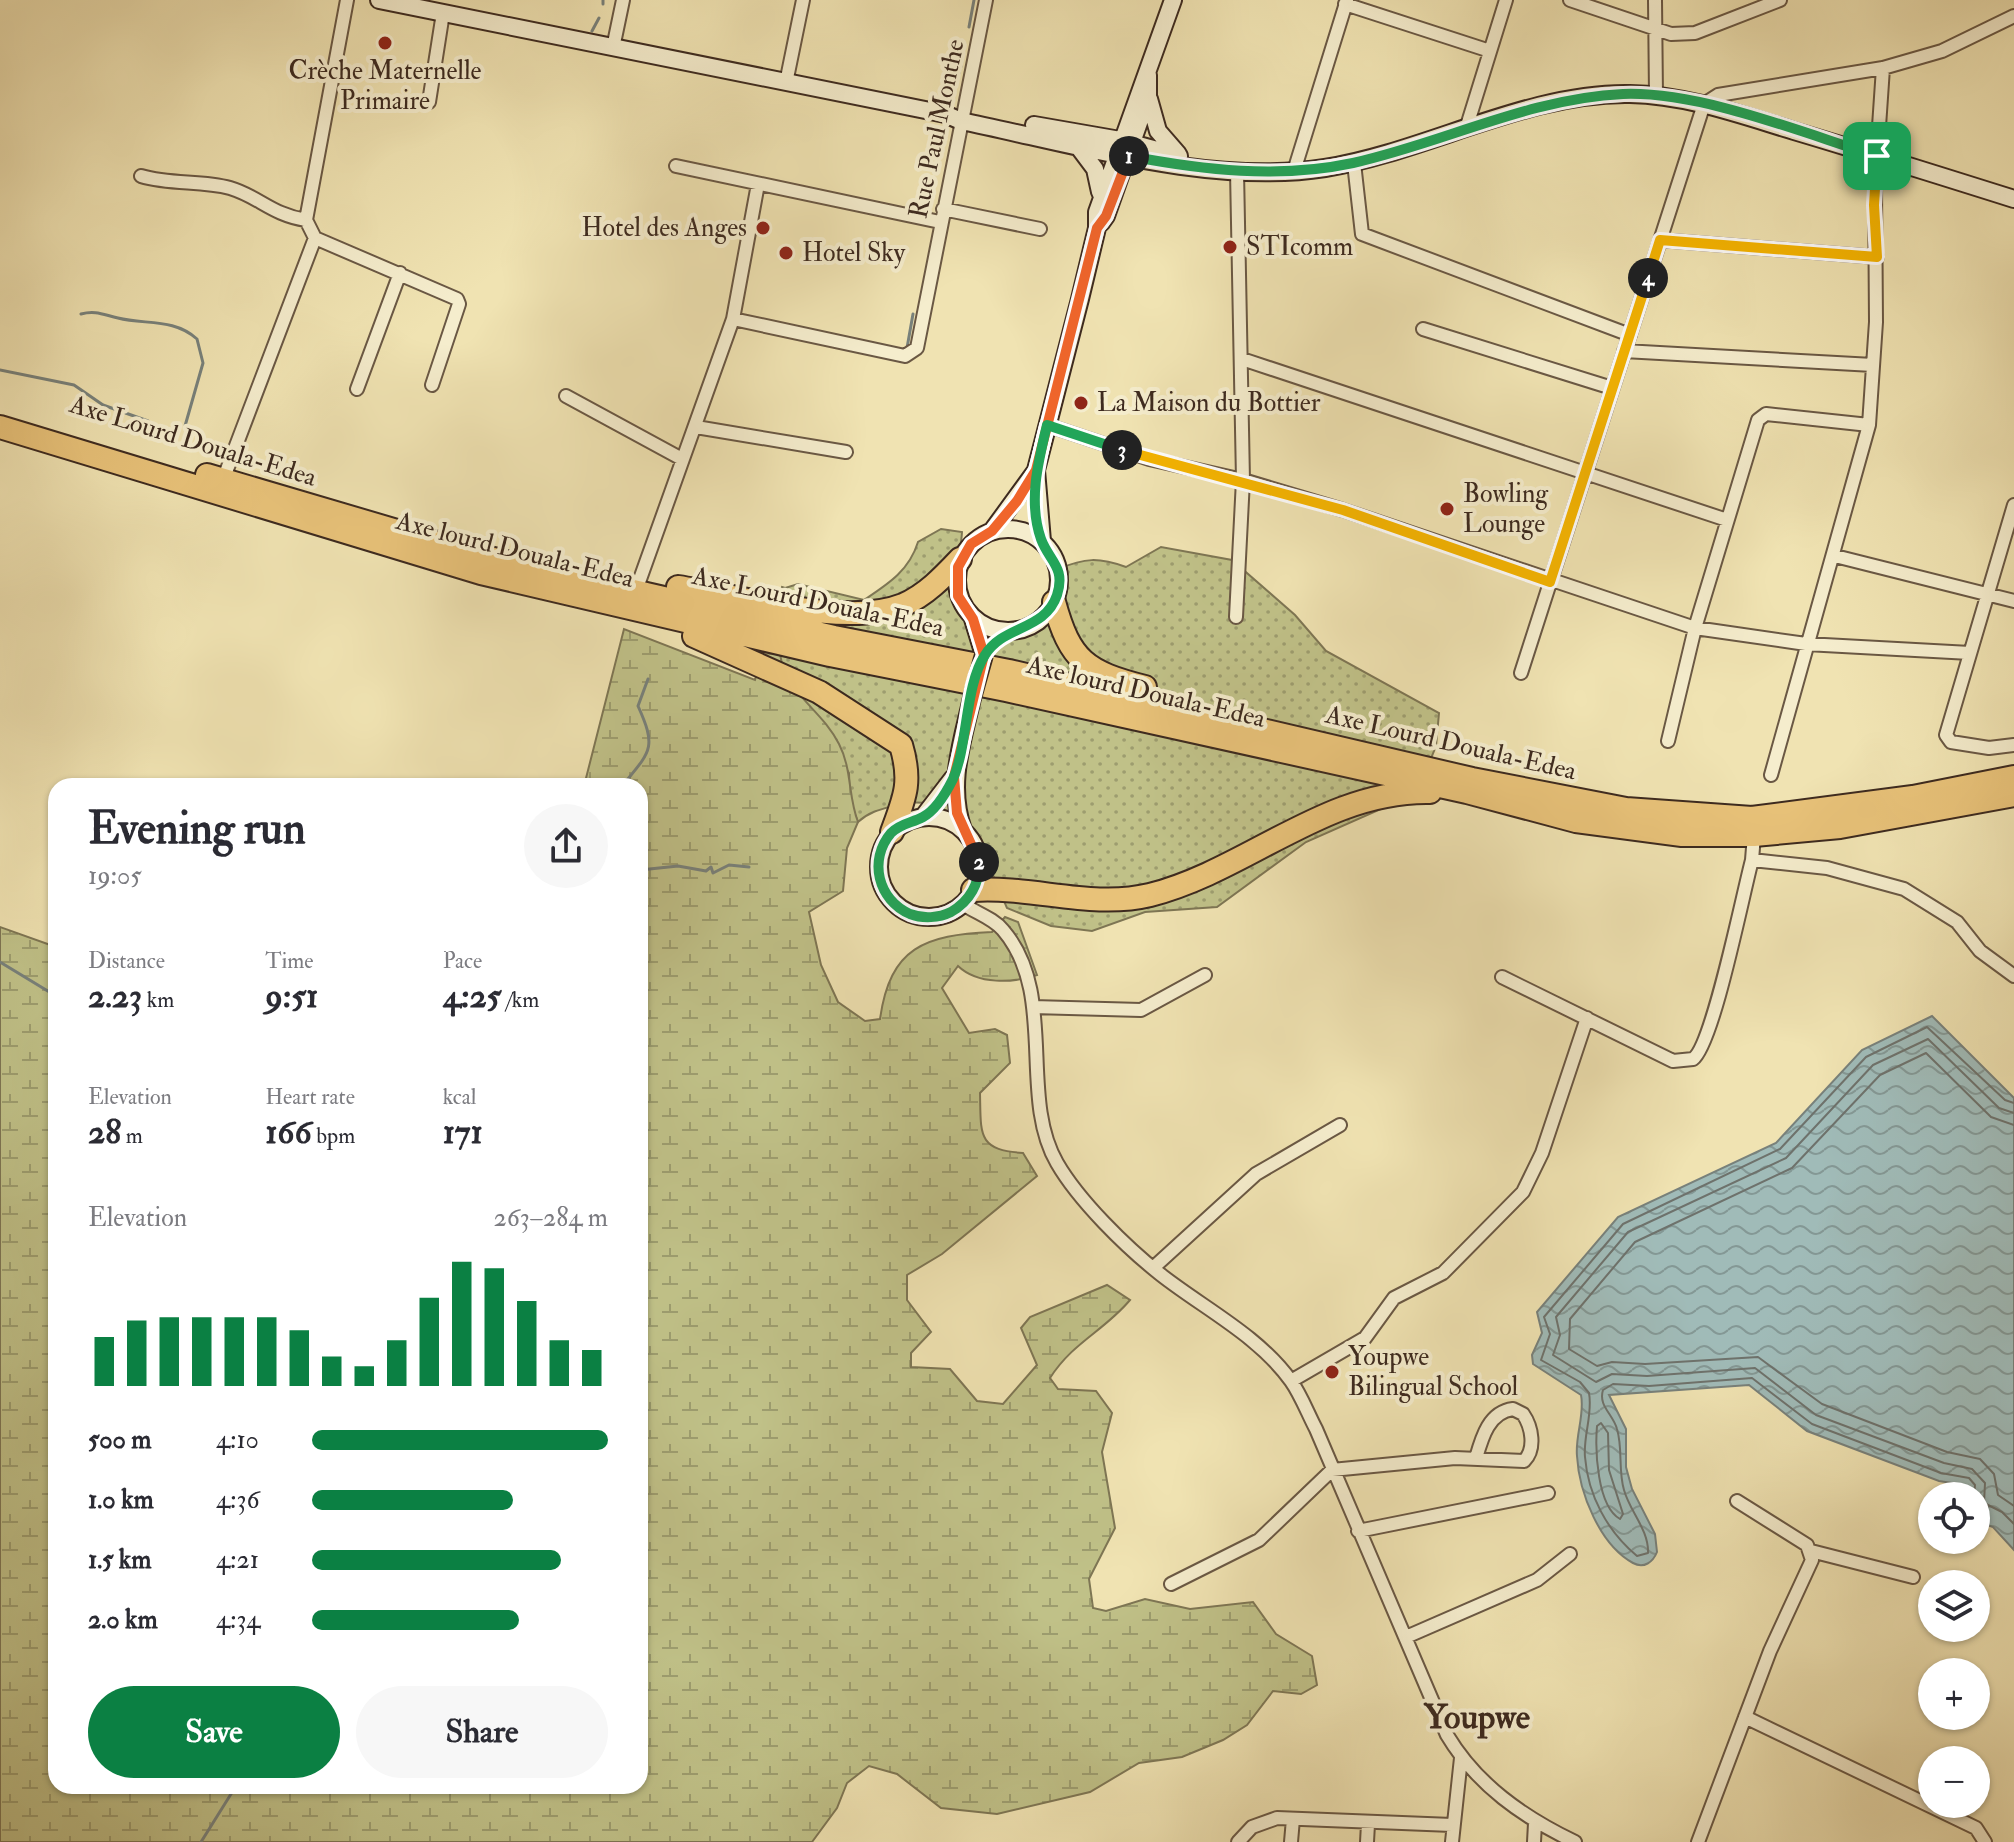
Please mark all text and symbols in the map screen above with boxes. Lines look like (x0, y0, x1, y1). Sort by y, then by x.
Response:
marker: Crèche Maternelle Primaire (376, 34, 394, 52)
street label: Rue Paul Monthe (902, 36, 972, 222)
place label: Crèche Maternelle Primaire (289, 55, 482, 117)
pin (1843, 122, 1911, 190)
icon: arrive (1855, 134, 1899, 178)
pin: 1 (1109, 136, 1149, 176)
text: 1 (1125, 142, 1133, 170)
place label: Hotel des Anges (582, 212, 747, 244)
marker: Hotel des Anges (754, 219, 772, 237)
place label: STIcomm (1246, 231, 1353, 263)
place label: Hotel Sky (802, 237, 906, 269)
marker: STIcomm (1221, 238, 1239, 256)
marker: Hotel Sky (777, 244, 795, 262)
pin: 4 (1628, 258, 1668, 298)
text: 4 (1642, 264, 1654, 292)
place label: La Maison du Bottier (1097, 387, 1321, 419)
street label: Axe Lourd Douala-Edea (65, 388, 320, 494)
marker: La Maison du Bottier (1072, 394, 1090, 412)
pin: 3 (1102, 430, 1142, 470)
text: 3 (1118, 436, 1126, 464)
place label: Bowling Lounge (1463, 478, 1549, 540)
marker: Bowling Lounge (1438, 500, 1456, 518)
street label: Axe lourd Douala-Edea (392, 505, 637, 595)
street label: Axe Lourd Douala-Edea (688, 560, 947, 644)
street label: Axe lourd Douala-Edea (1023, 649, 1269, 735)
street label: Axe Lourd Douala-Edea (1322, 698, 1580, 787)
text: Evening run (88, 802, 306, 857)
button: share (524, 804, 608, 888)
pin: 2 (959, 842, 999, 882)
text: 2 (973, 848, 985, 876)
text: 19:05 (88, 860, 142, 892)
text: Distance (88, 947, 165, 975)
text: Time (265, 947, 313, 975)
text: Pace (443, 947, 482, 975)
text: 2.23 (88, 975, 142, 1018)
text: 9:51 (265, 975, 318, 1018)
text: 4:25 (443, 975, 501, 1018)
text: km (142, 986, 174, 1014)
text: /km (501, 986, 539, 1014)
text: Elevation (88, 1083, 172, 1111)
text: Heart rate (265, 1083, 355, 1111)
text: kcal (443, 1083, 476, 1111)
text: 28 (88, 1111, 121, 1154)
text: 166 (265, 1111, 312, 1154)
text: 171 (443, 1111, 483, 1154)
text: m (121, 1122, 143, 1150)
text: bpm (312, 1122, 355, 1150)
text: Elevation (88, 1202, 187, 1234)
text: 263–284 m (494, 1202, 608, 1234)
place label: Youpwe Bilingual School (1348, 1341, 1519, 1403)
marker: Youpwe Bilingual School (1323, 1363, 1341, 1381)
text: 500 m (88, 1424, 152, 1456)
text: 4:10 (216, 1424, 259, 1456)
map controls (1918, 1482, 1990, 1818)
button: locate (1918, 1482, 1990, 1554)
text: 1.0 km (88, 1484, 154, 1516)
text: 4:36 (216, 1484, 260, 1516)
text: 1.5 km (88, 1544, 151, 1576)
text: 4:21 (216, 1544, 259, 1576)
button: layers (1918, 1570, 1990, 1642)
text: 2.0 km (88, 1604, 158, 1636)
text: 4:34 (216, 1604, 260, 1636)
button: + (1918, 1658, 1990, 1730)
button: Save (88, 1686, 340, 1778)
button: Share (356, 1686, 608, 1778)
district label: Youpwe (1423, 1696, 1531, 1739)
button: − (1918, 1746, 1990, 1818)

